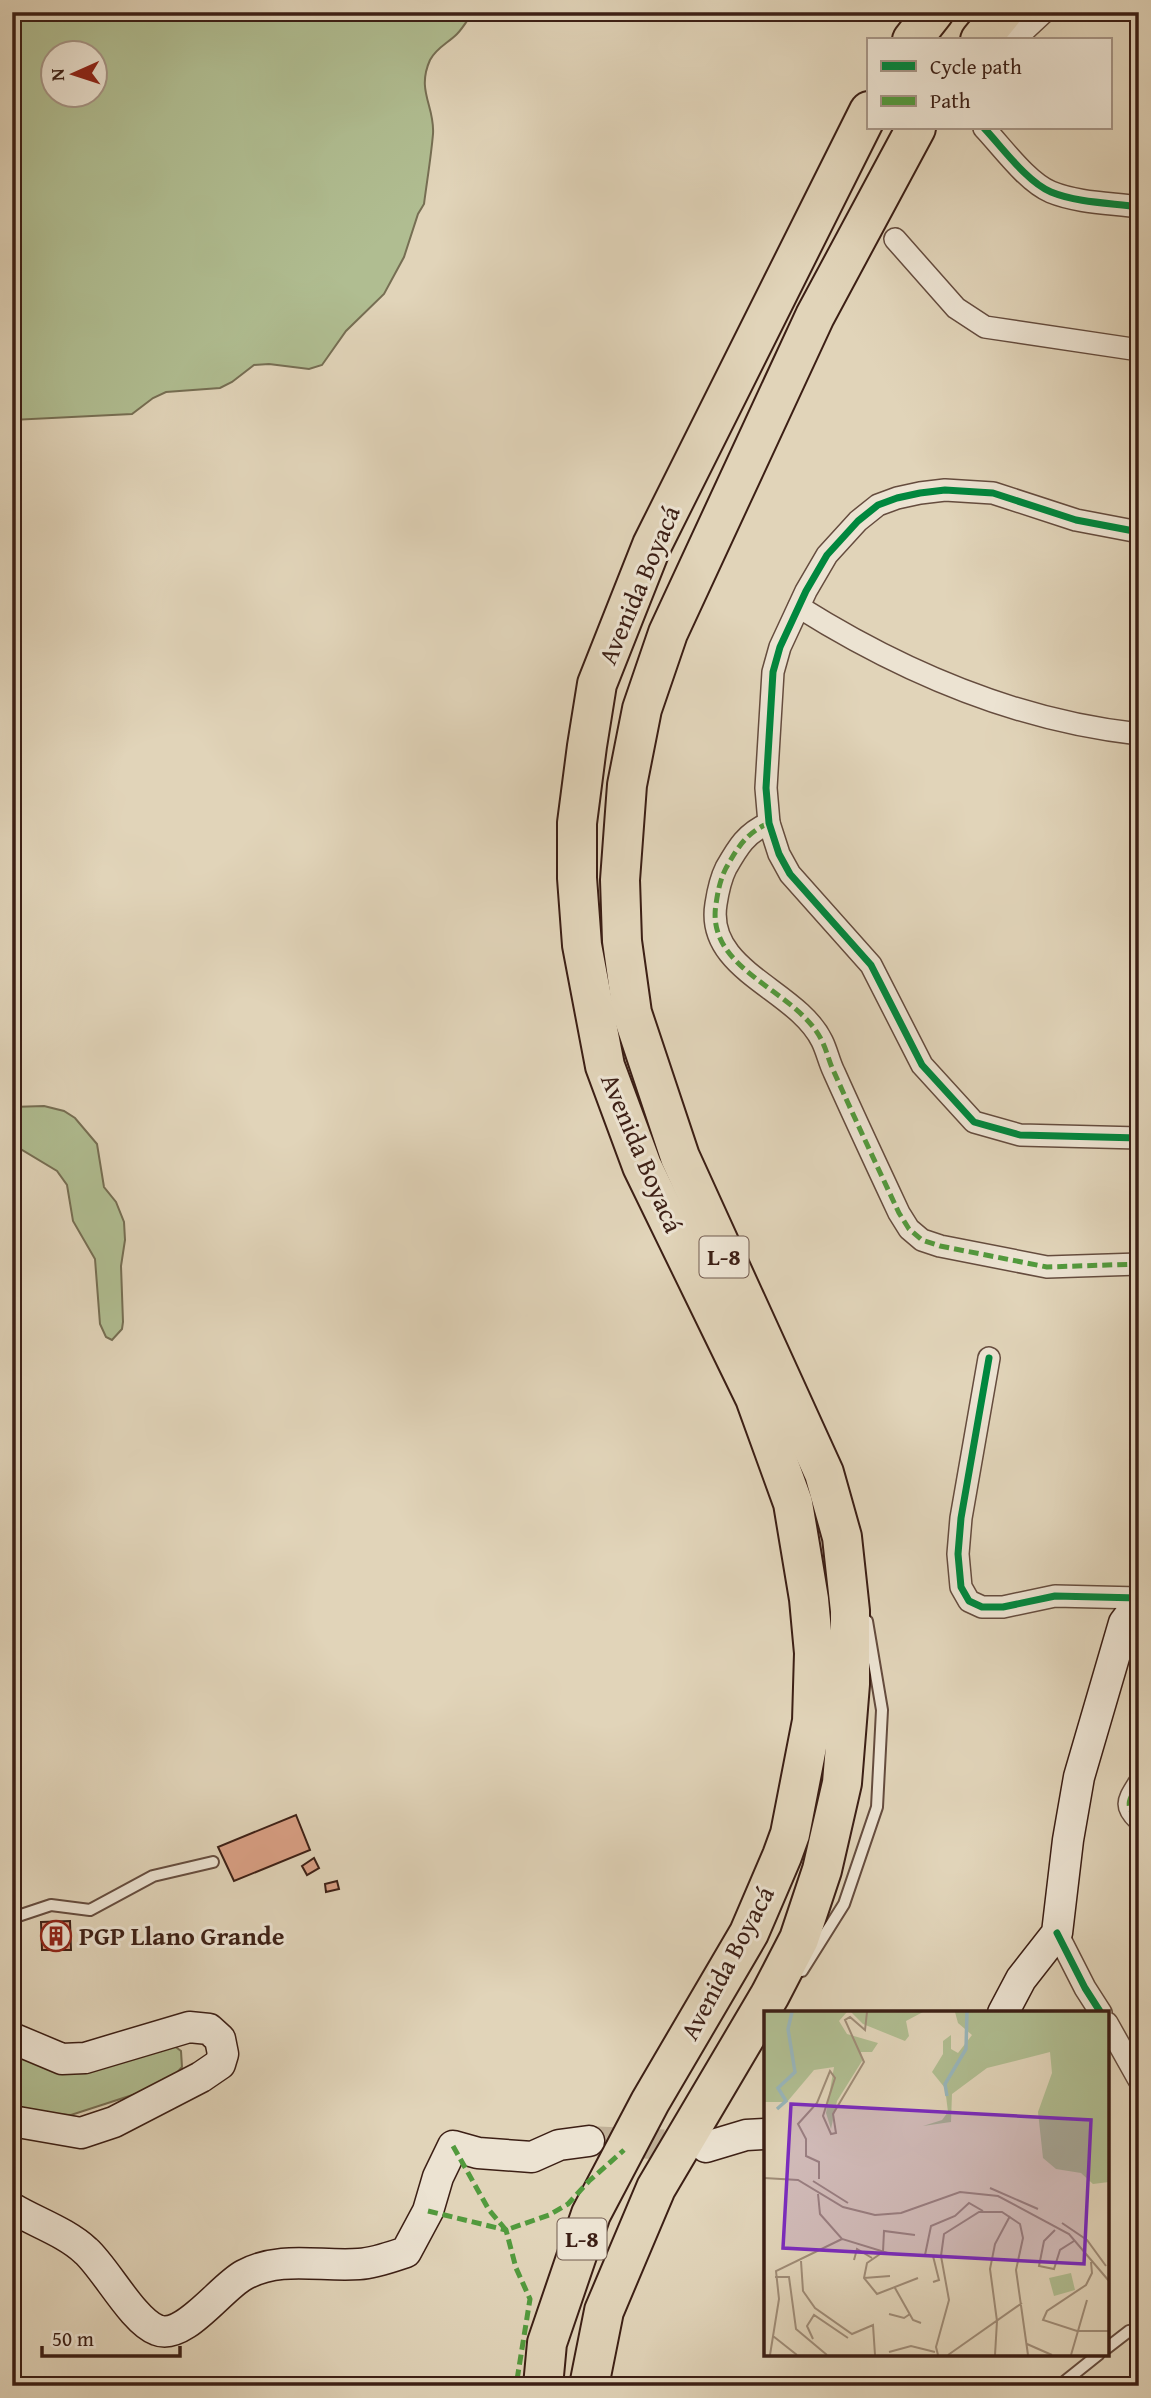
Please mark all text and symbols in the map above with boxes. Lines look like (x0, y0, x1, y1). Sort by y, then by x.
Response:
north arrow (38, 38, 108, 108)
legend (867, 38, 1112, 130)
text: Cycle path (930, 51, 1022, 82)
text: N (43, 68, 71, 82)
text: Path (930, 85, 971, 116)
street label: Avenida Boyacá (587, 499, 690, 670)
street label: Avenida Boyacá (591, 1067, 694, 1239)
road number: L-8 (700, 1237, 748, 1278)
street label: Avenida Boyacá (670, 1878, 784, 2047)
place label: PGP Llano Grande (79, 1916, 285, 1955)
building icon: PGP Llano Grande (39, 1919, 73, 1953)
inset map (764, 2011, 1109, 2356)
road number: L-8 (558, 2218, 606, 2260)
scale bar (42, 2314, 180, 2358)
text: 50 m (52, 2323, 94, 2354)

